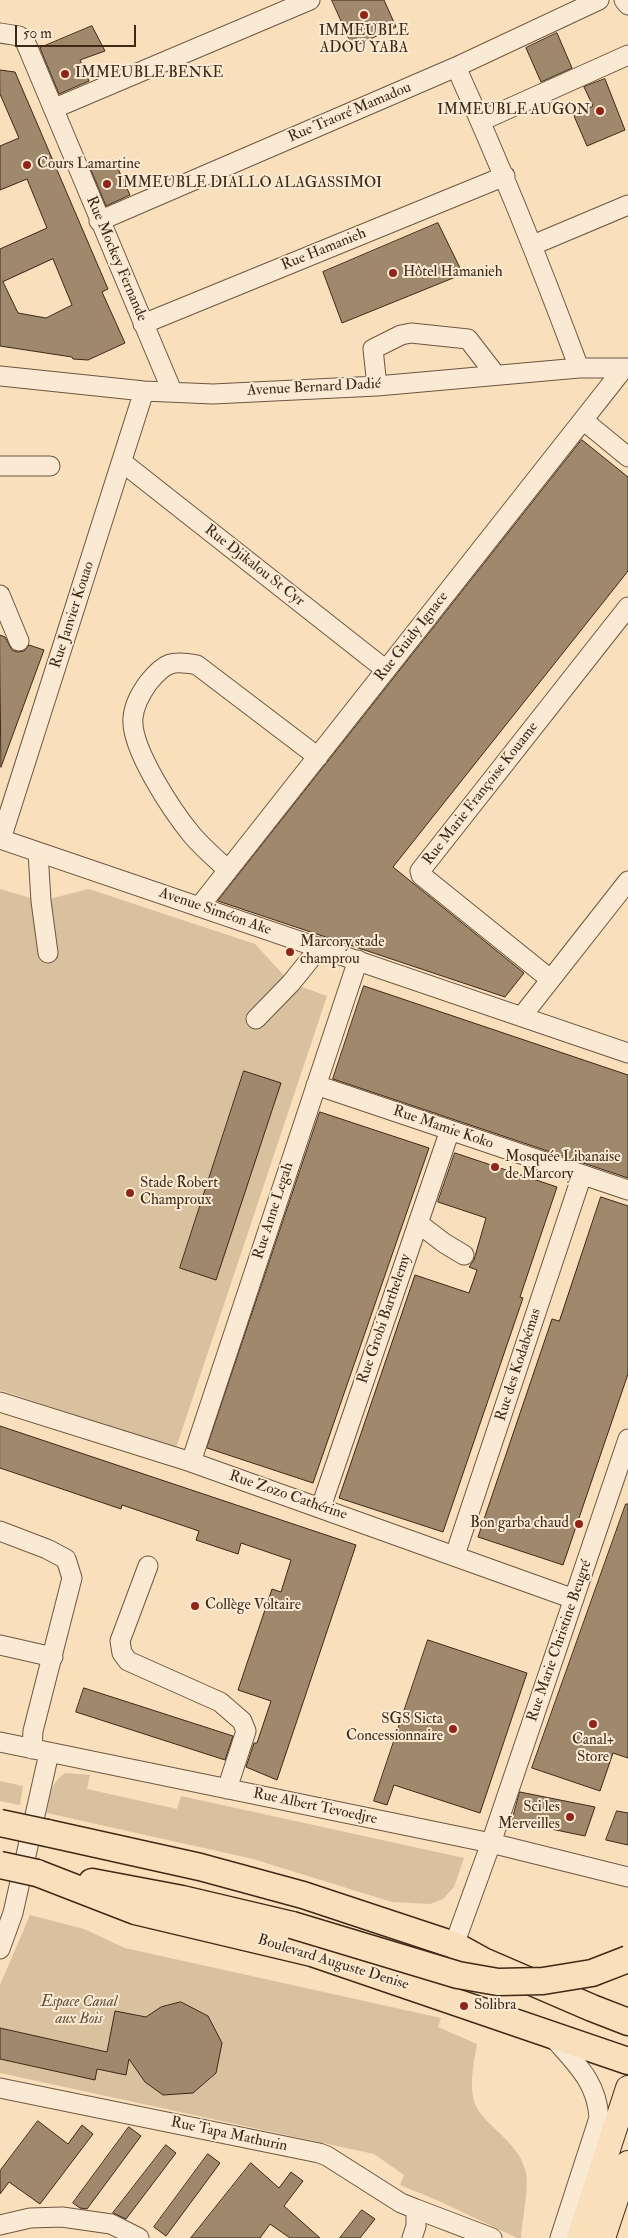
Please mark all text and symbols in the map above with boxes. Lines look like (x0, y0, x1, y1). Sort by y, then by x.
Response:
marker: IMMEUBLE ADOU YABA (358, 9, 370, 21)
scale bar (18, 15, 139, 47)
place label: IMMEUBLE ADOU YABA (319, 23, 409, 58)
text: 50 m (23, 24, 52, 43)
place label: IMMEUBLE BENKE (75, 65, 223, 83)
marker: IMMEUBLE BENKE (59, 68, 71, 80)
street label: Rue Traoré Mamadou (286, 79, 414, 147)
place label: IMMEUBLE AUGON (437, 102, 590, 120)
marker: IMMEUBLE AUGON (594, 105, 606, 117)
place label: Cours Lamartine (37, 156, 140, 174)
marker: Cours Lamartine (21, 159, 33, 171)
place label: IMMEUBLE DIALLO ALAGASSIMOI (117, 175, 382, 193)
marker: IMMEUBLE DIALLO ALAGASSIMOI (101, 178, 113, 190)
street label: Rue Mockey Fernande (81, 194, 151, 324)
street label: Rue Hamanieh (279, 225, 369, 275)
place label: Hôtel Hamanieh (403, 264, 503, 282)
marker: Hôtel Hamanieh (387, 267, 399, 279)
street label: Avenue Bernard Dadié (247, 376, 381, 400)
street label: Rue Djikalou St Cyr (200, 521, 308, 611)
street label: Rue Janvier Kouao (47, 559, 99, 671)
street label: Rue Guidy Ignace (371, 589, 453, 685)
street label: Rue Marie Françoise Kouame (419, 719, 543, 869)
street label: Avenue Siméon Ake (156, 884, 274, 940)
place label: Marcory stade champrou (300, 934, 385, 969)
marker: Marcory stade champrou (284, 946, 296, 958)
street label: Rue Mamie Koko (390, 1102, 496, 1154)
place label: Mosquée Libanaise de Marcory (505, 1149, 621, 1184)
street label: Rue Anne Legah (250, 1160, 298, 1262)
marker: Mosquée Libanaise de Marcory (489, 1161, 501, 1173)
place label: Stade Robert Champroux (140, 1175, 218, 1210)
marker: Stade Robert Champroux (124, 1187, 136, 1199)
street label: Rue Grobi Barthelemy (354, 1252, 416, 1386)
street label: Rue des Kodabémas (492, 1306, 546, 1424)
street label: Rue Zozo Cathérine (227, 1467, 349, 1525)
place label: Bon garba chaud (470, 1515, 569, 1533)
marker: Bon garba chaud (573, 1518, 585, 1530)
street label: Rue Marie Christine Beugré (524, 1558, 596, 1724)
place label: Collège Voltaire (205, 1597, 301, 1615)
marker: Collège Voltaire (189, 1600, 201, 1612)
place label: SGS Sicta Concessionnaire (346, 1711, 443, 1746)
marker: Canal+ Store (587, 1718, 599, 1730)
marker: SGS Sicta Concessionnaire (447, 1723, 459, 1735)
place label: Canal+ Store (572, 1732, 614, 1767)
street label: Rue Albert Tevoedjre (251, 1785, 379, 1829)
place label: Sci les Merveilles (498, 1799, 560, 1834)
marker: Sci les Merveilles (564, 1811, 576, 1823)
street label: Boulevard Auguste Denise (255, 1931, 411, 1995)
park label: Espace Canal aux Bois (41, 1994, 117, 2029)
place label: Solibra (474, 1997, 516, 2015)
marker: Solibra (458, 2000, 470, 2012)
street label: Rue Tapa Mathurin (169, 2114, 289, 2156)

